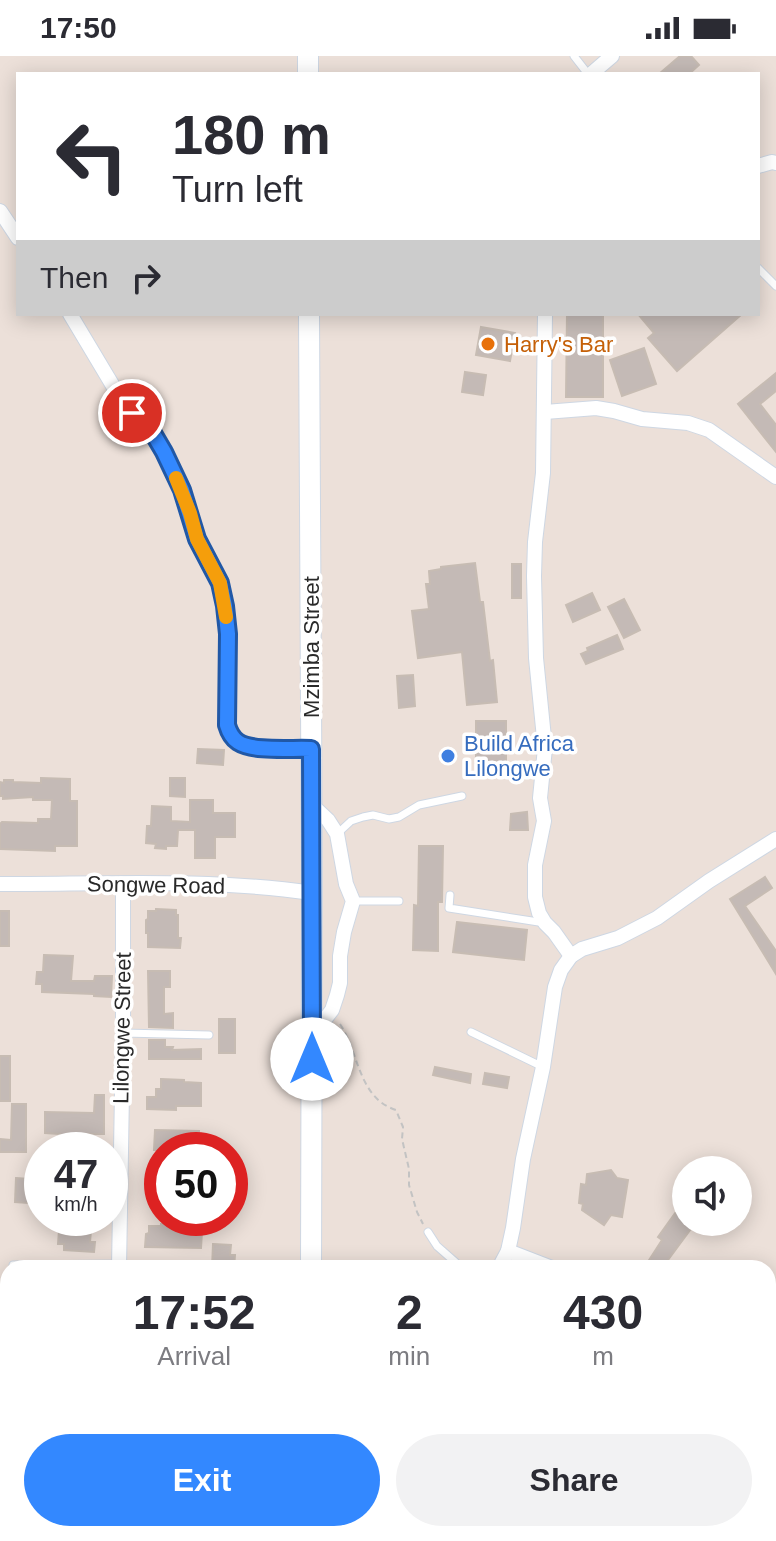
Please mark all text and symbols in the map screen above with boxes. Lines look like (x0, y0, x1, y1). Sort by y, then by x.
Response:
text: 17:50 (40, 11, 117, 44)
text: 180 m (172, 103, 331, 166)
icon: left (40, 104, 144, 208)
text: Turn left (172, 169, 303, 210)
icon: right (124, 256, 168, 300)
text: Then (40, 261, 108, 294)
place label: Harry's Bar (504, 332, 613, 357)
marker: Harry's Bar (479, 335, 497, 353)
pin (98, 379, 166, 447)
icon: arrive (110, 391, 154, 435)
street label: Mzimba Street (299, 576, 324, 718)
place label: Build Africa Lilongwe (464, 731, 575, 781)
marker: Build Africa Lilongwe (439, 747, 457, 765)
street label: Songwe Road (87, 871, 225, 899)
street label: Lilongwe Street (108, 952, 136, 1104)
position arrow (270, 1017, 354, 1101)
speed limit sign: 50 (144, 1132, 248, 1236)
text: 47 (54, 1152, 98, 1196)
map controls (672, 1156, 752, 1236)
button: sound (672, 1156, 752, 1236)
text: km/h (54, 1193, 98, 1215)
text: 17:52 (133, 1286, 256, 1339)
text: 2 (396, 1286, 423, 1339)
text: 430 (563, 1286, 643, 1339)
text: Arrival (157, 1341, 231, 1371)
text: min (388, 1341, 430, 1371)
text: m (592, 1341, 614, 1371)
button: Exit (24, 1434, 380, 1526)
button: Share (396, 1434, 752, 1526)

